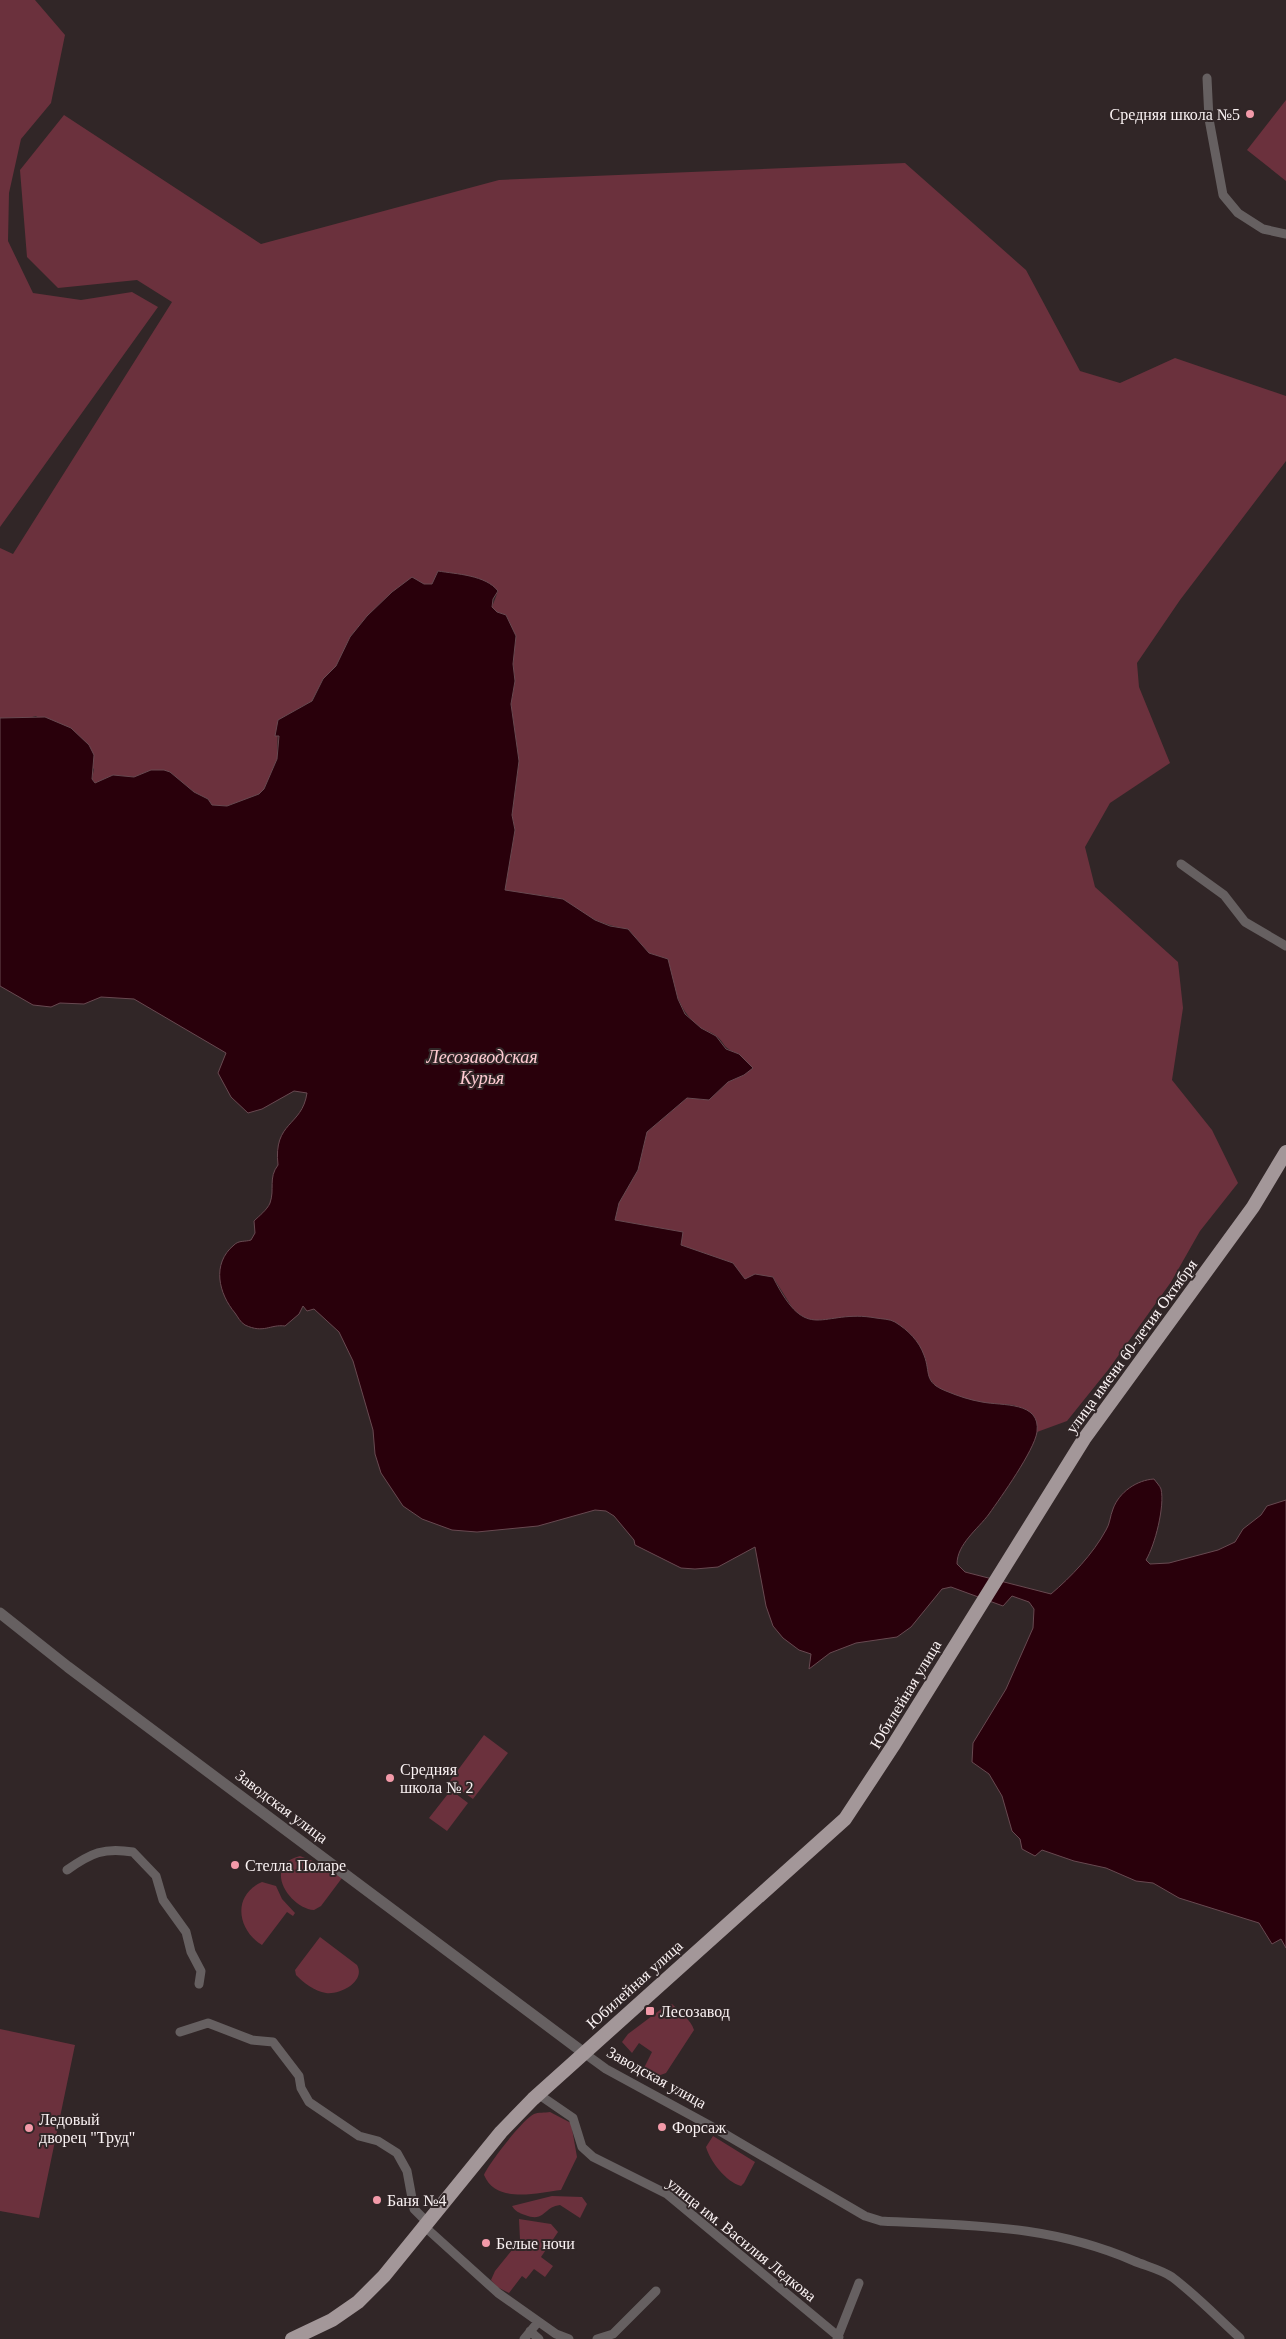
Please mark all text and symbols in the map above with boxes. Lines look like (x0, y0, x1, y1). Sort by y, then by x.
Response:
place label: Средняя школа №5 (1110, 106, 1240, 124)
marker: Средняя школа №5 (1244, 108, 1256, 120)
water label: Лесозаводская Курья (425, 1047, 538, 1088)
street label: улица имени 60-летия Октября (1063, 1256, 1201, 1437)
street label: Юбилейная улица (866, 1637, 945, 1752)
place label: Средняя школа № 2 (400, 1761, 473, 1796)
street label: Заводская улица (232, 1766, 331, 1847)
marker: Средняя школа № 2 (384, 1772, 396, 1784)
place label: Стелла Поларе (245, 1857, 346, 1875)
marker: Стелла Поларе (229, 1859, 241, 1871)
street label: Юбилейная улица (583, 1937, 687, 2033)
place label: Лесозавод (660, 2003, 730, 2021)
marker: Лесозавод (644, 2005, 656, 2017)
street label: Заводская улица (604, 2043, 709, 2113)
place label: Ледовый дворец "Труд" (39, 2111, 135, 2147)
place label: Форсаж (672, 2119, 727, 2137)
marker: Форсаж (656, 2121, 668, 2133)
marker: Ледовый дворец "Труд" (23, 2122, 35, 2134)
street label: улица им. Василия Ледкова (663, 2174, 820, 2306)
place label: Баня №4 (387, 2192, 446, 2209)
marker: Баня №4 (371, 2194, 383, 2206)
place label: Белые ночи (496, 2235, 575, 2252)
marker: Белые ночи (480, 2237, 492, 2249)

